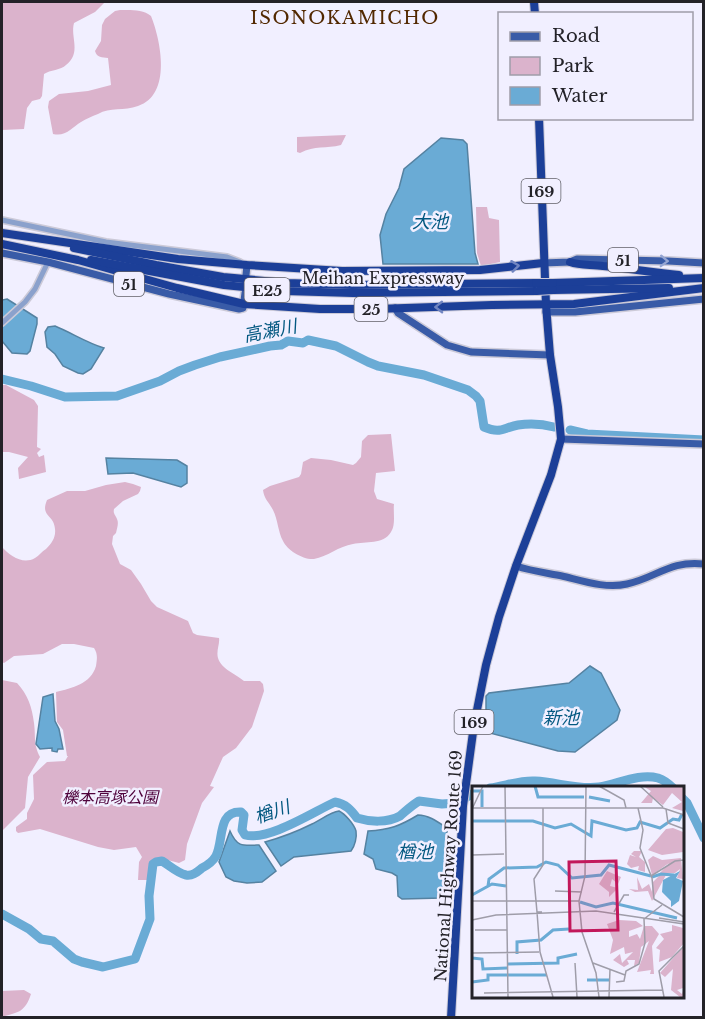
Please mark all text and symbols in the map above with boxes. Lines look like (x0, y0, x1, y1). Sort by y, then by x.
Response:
district label: ISONOKAMICHO (250, 7, 440, 29)
legend (498, 12, 693, 120)
text: Road (552, 25, 600, 47)
text: Park (552, 55, 594, 77)
text: Water (551, 85, 608, 107)
road number: 169 (522, 179, 560, 203)
water label: 大池 (412, 211, 450, 233)
road number: 51 (608, 248, 638, 272)
one-way arrow (659, 254, 668, 267)
one-way arrow (510, 261, 519, 273)
street label: Meihan Expressway (302, 268, 465, 288)
road number: 51 (114, 272, 144, 296)
road number: E25 (244, 278, 290, 302)
road number: 25 (354, 297, 388, 321)
one-way arrow (434, 301, 443, 313)
water label: 高瀬川 (241, 315, 301, 347)
water label: 新池 (543, 707, 581, 729)
road number: 169 (454, 710, 494, 734)
street label: National Highway Route 169 (430, 749, 466, 983)
inset map (472, 786, 684, 998)
park label: 櫟本高塚公園 (62, 787, 160, 807)
water label: 楢川 (251, 795, 294, 828)
water label: 楢池 (397, 841, 435, 863)

